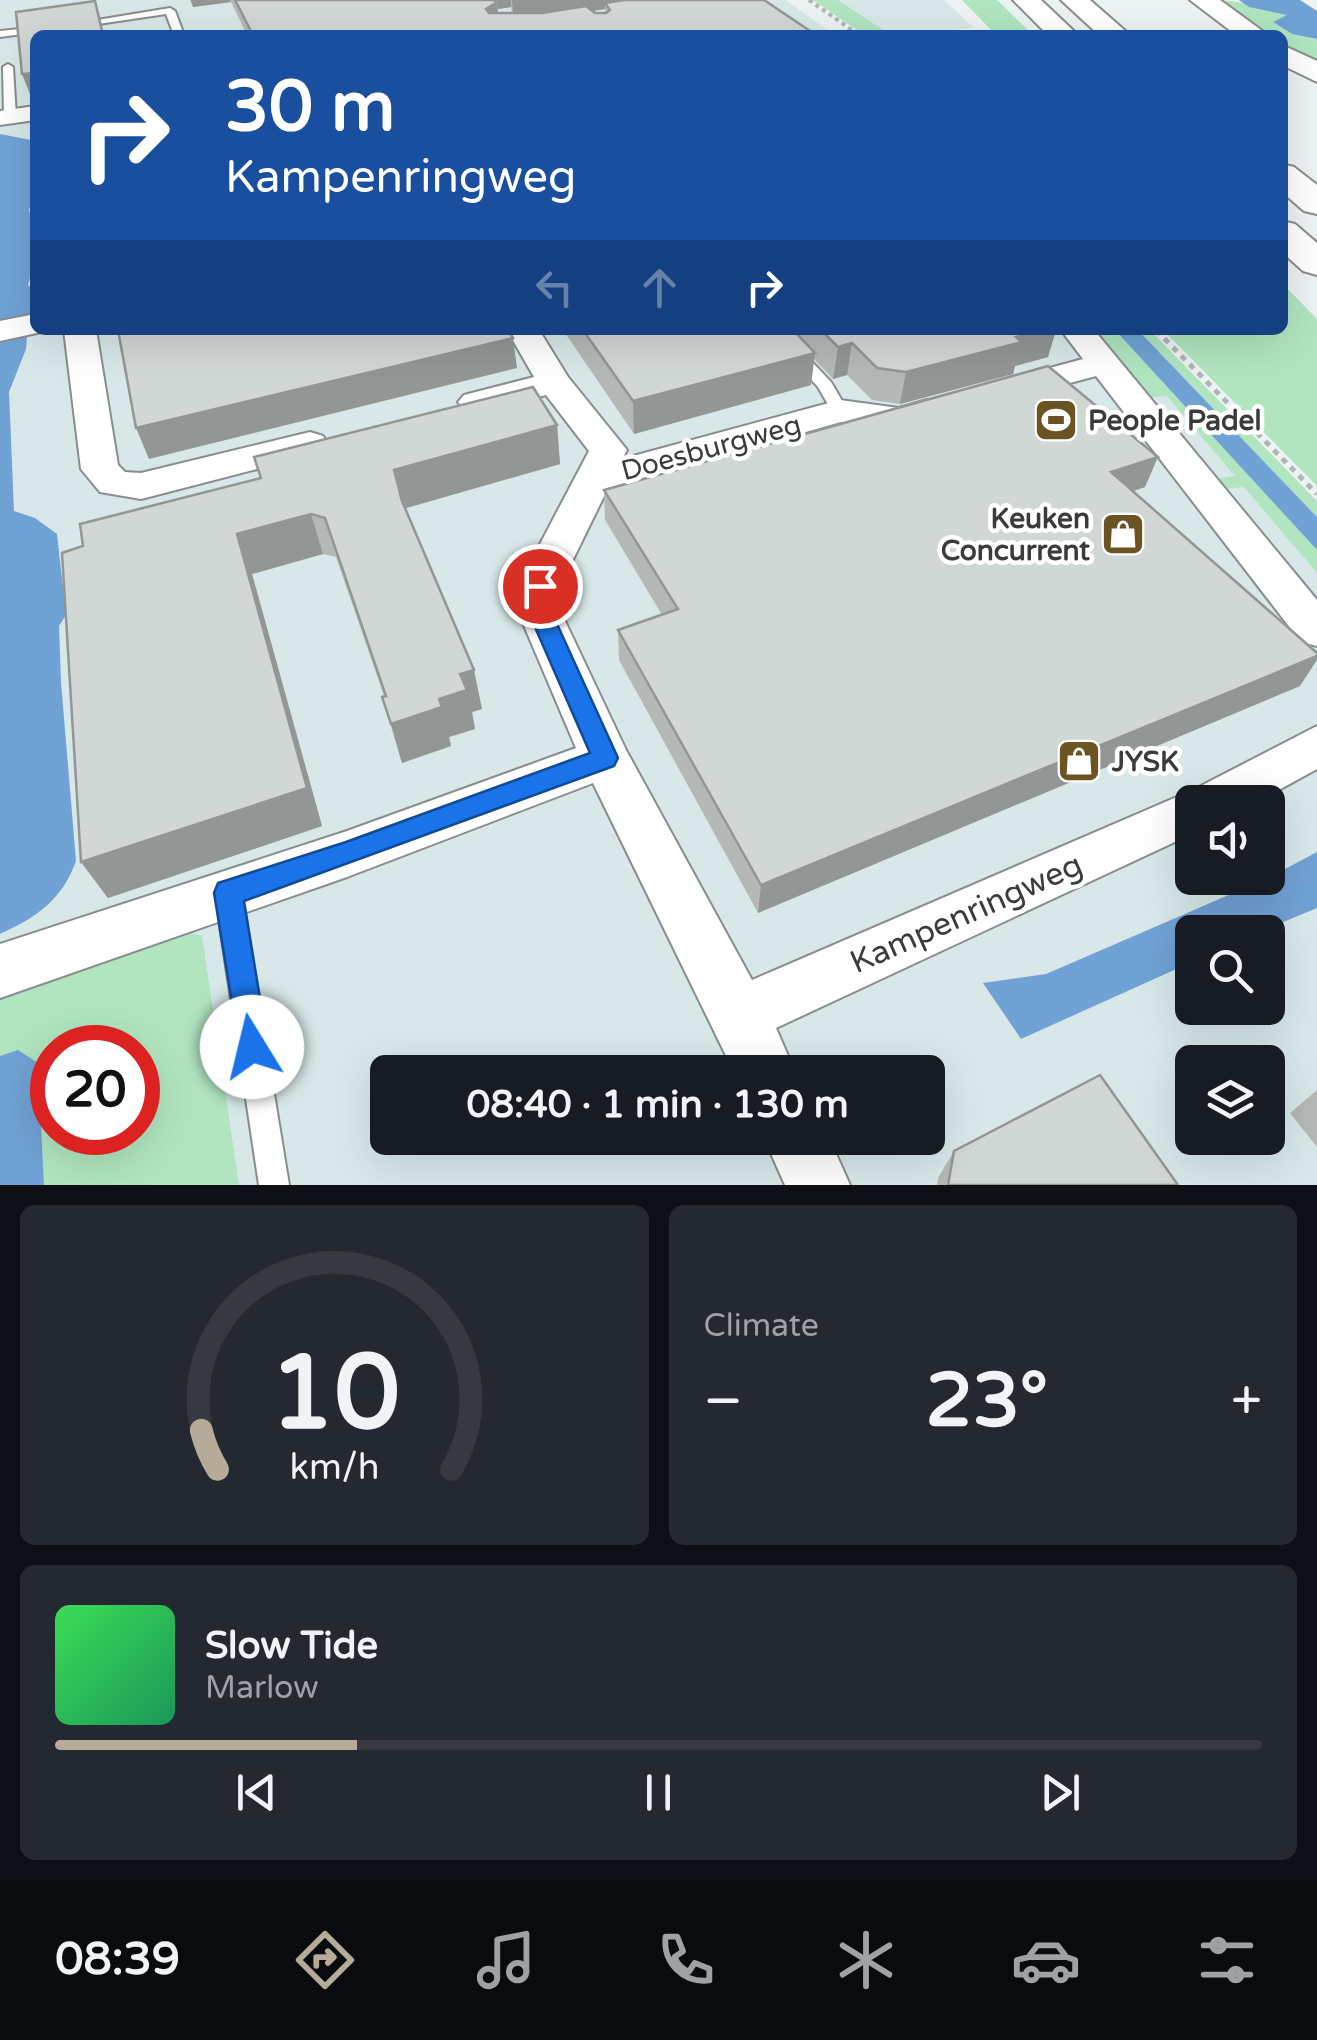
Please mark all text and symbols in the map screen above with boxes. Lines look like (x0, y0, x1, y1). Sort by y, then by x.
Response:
text: 30 m (225, 66, 395, 150)
icon: right (60, 70, 190, 200)
text: Kampenringweg (225, 151, 576, 205)
icon: left (527, 260, 582, 315)
icon: ahead (632, 260, 687, 315)
icon: right (737, 260, 792, 315)
sports icon: People Padel (1033, 397, 1079, 443)
place label: People Padel (1088, 404, 1261, 438)
street label: Doesburgweg (618, 408, 805, 488)
place label: Keuken Concurrent (941, 502, 1090, 568)
shop icon: Keuken Concurrent (1100, 511, 1146, 557)
pin (498, 544, 583, 629)
icon: arrive (513, 559, 568, 614)
shop icon: JYSK (1056, 738, 1102, 784)
place label: JYSK (1111, 745, 1179, 779)
map controls (1175, 785, 1285, 1155)
button: sound (1175, 785, 1285, 895)
street label: Kampenringweg (845, 846, 1088, 982)
button: search (1175, 915, 1285, 1025)
position arrow (200, 995, 304, 1099)
speed limit sign: 20 (30, 1025, 160, 1155)
button: layers (1175, 1045, 1285, 1155)
text: 08:40 · 1 min · 130 m (466, 1082, 849, 1128)
text: Climate (704, 1307, 819, 1345)
text: 10 (269, 1332, 400, 1457)
text: 23° (926, 1356, 1048, 1446)
text: − (704, 1369, 743, 1435)
text: + (1231, 1369, 1262, 1435)
text: km/h (289, 1446, 379, 1489)
text: Slow Tide (205, 1623, 378, 1669)
text: Marlow (205, 1669, 319, 1707)
icon: previous (229, 1765, 284, 1820)
icon: pause (631, 1765, 686, 1820)
icon: next (1033, 1765, 1088, 1820)
icon: directions (290, 1925, 360, 1995)
icon: music (471, 1925, 541, 1995)
icon: phone (651, 1925, 721, 1995)
icon: climate (831, 1925, 901, 1995)
icon: car (1011, 1925, 1081, 1995)
icon: filters (1192, 1925, 1262, 1995)
text: 08:39 (55, 1933, 180, 1987)

